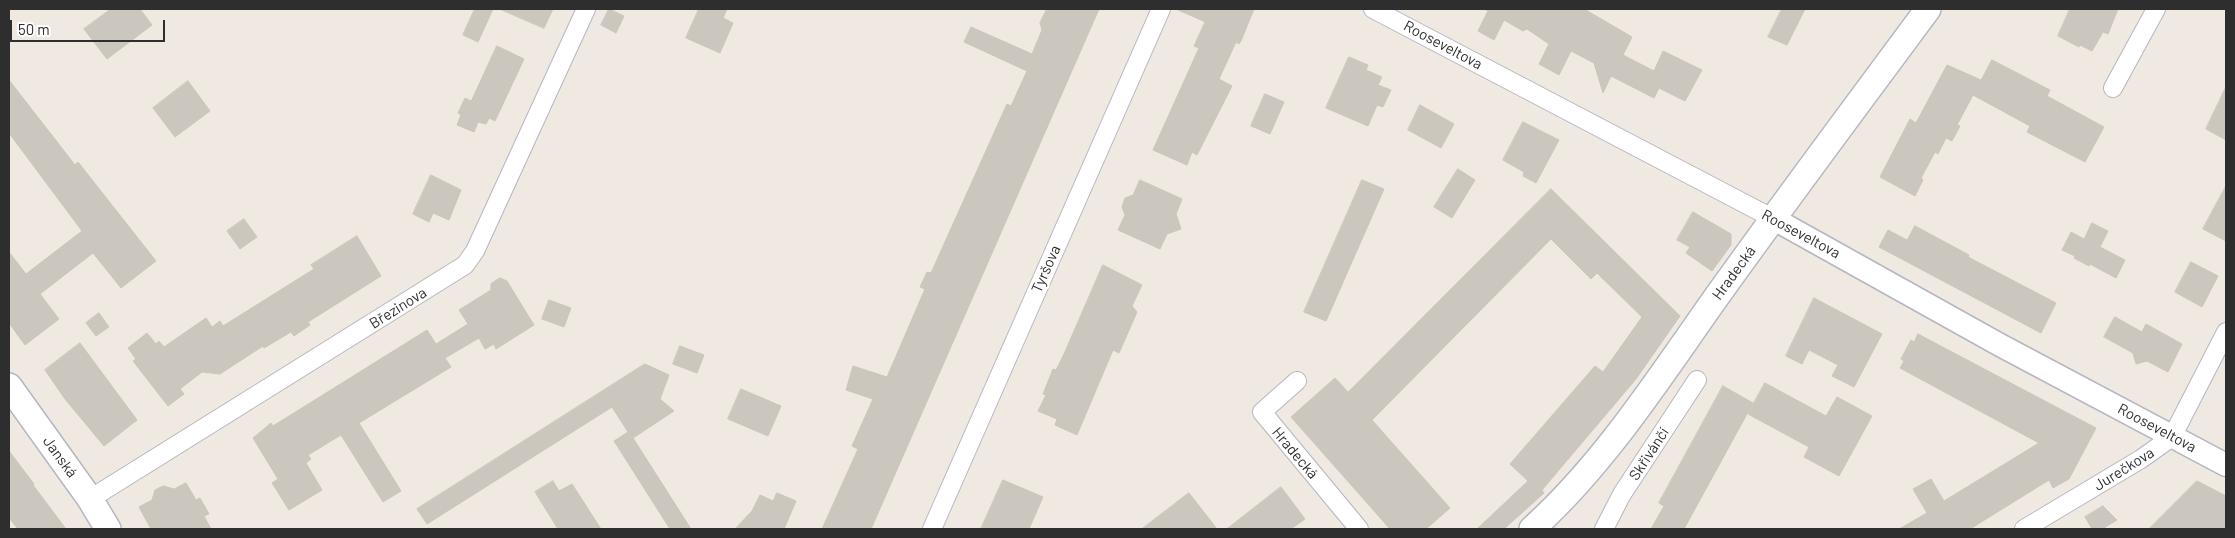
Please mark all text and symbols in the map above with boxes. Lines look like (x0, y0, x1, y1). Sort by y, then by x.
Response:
scale bar (12, 10, 168, 42)
street label: Rooseveltova (1401, 17, 1485, 73)
text: 50 m (18, 20, 50, 38)
street label: Rooseveltova (1759, 206, 1843, 262)
street label: Tyršova (1028, 242, 1064, 296)
street label: Hradecká (1709, 243, 1759, 303)
street label: Březinova (366, 283, 430, 333)
street label: Rooseveltova (2115, 400, 2199, 456)
street label: Hradecká (1268, 423, 1322, 483)
street label: Skřivánčí (1625, 424, 1673, 484)
street label: Janská (39, 433, 81, 481)
street label: Jurečkova (2091, 443, 2157, 495)

